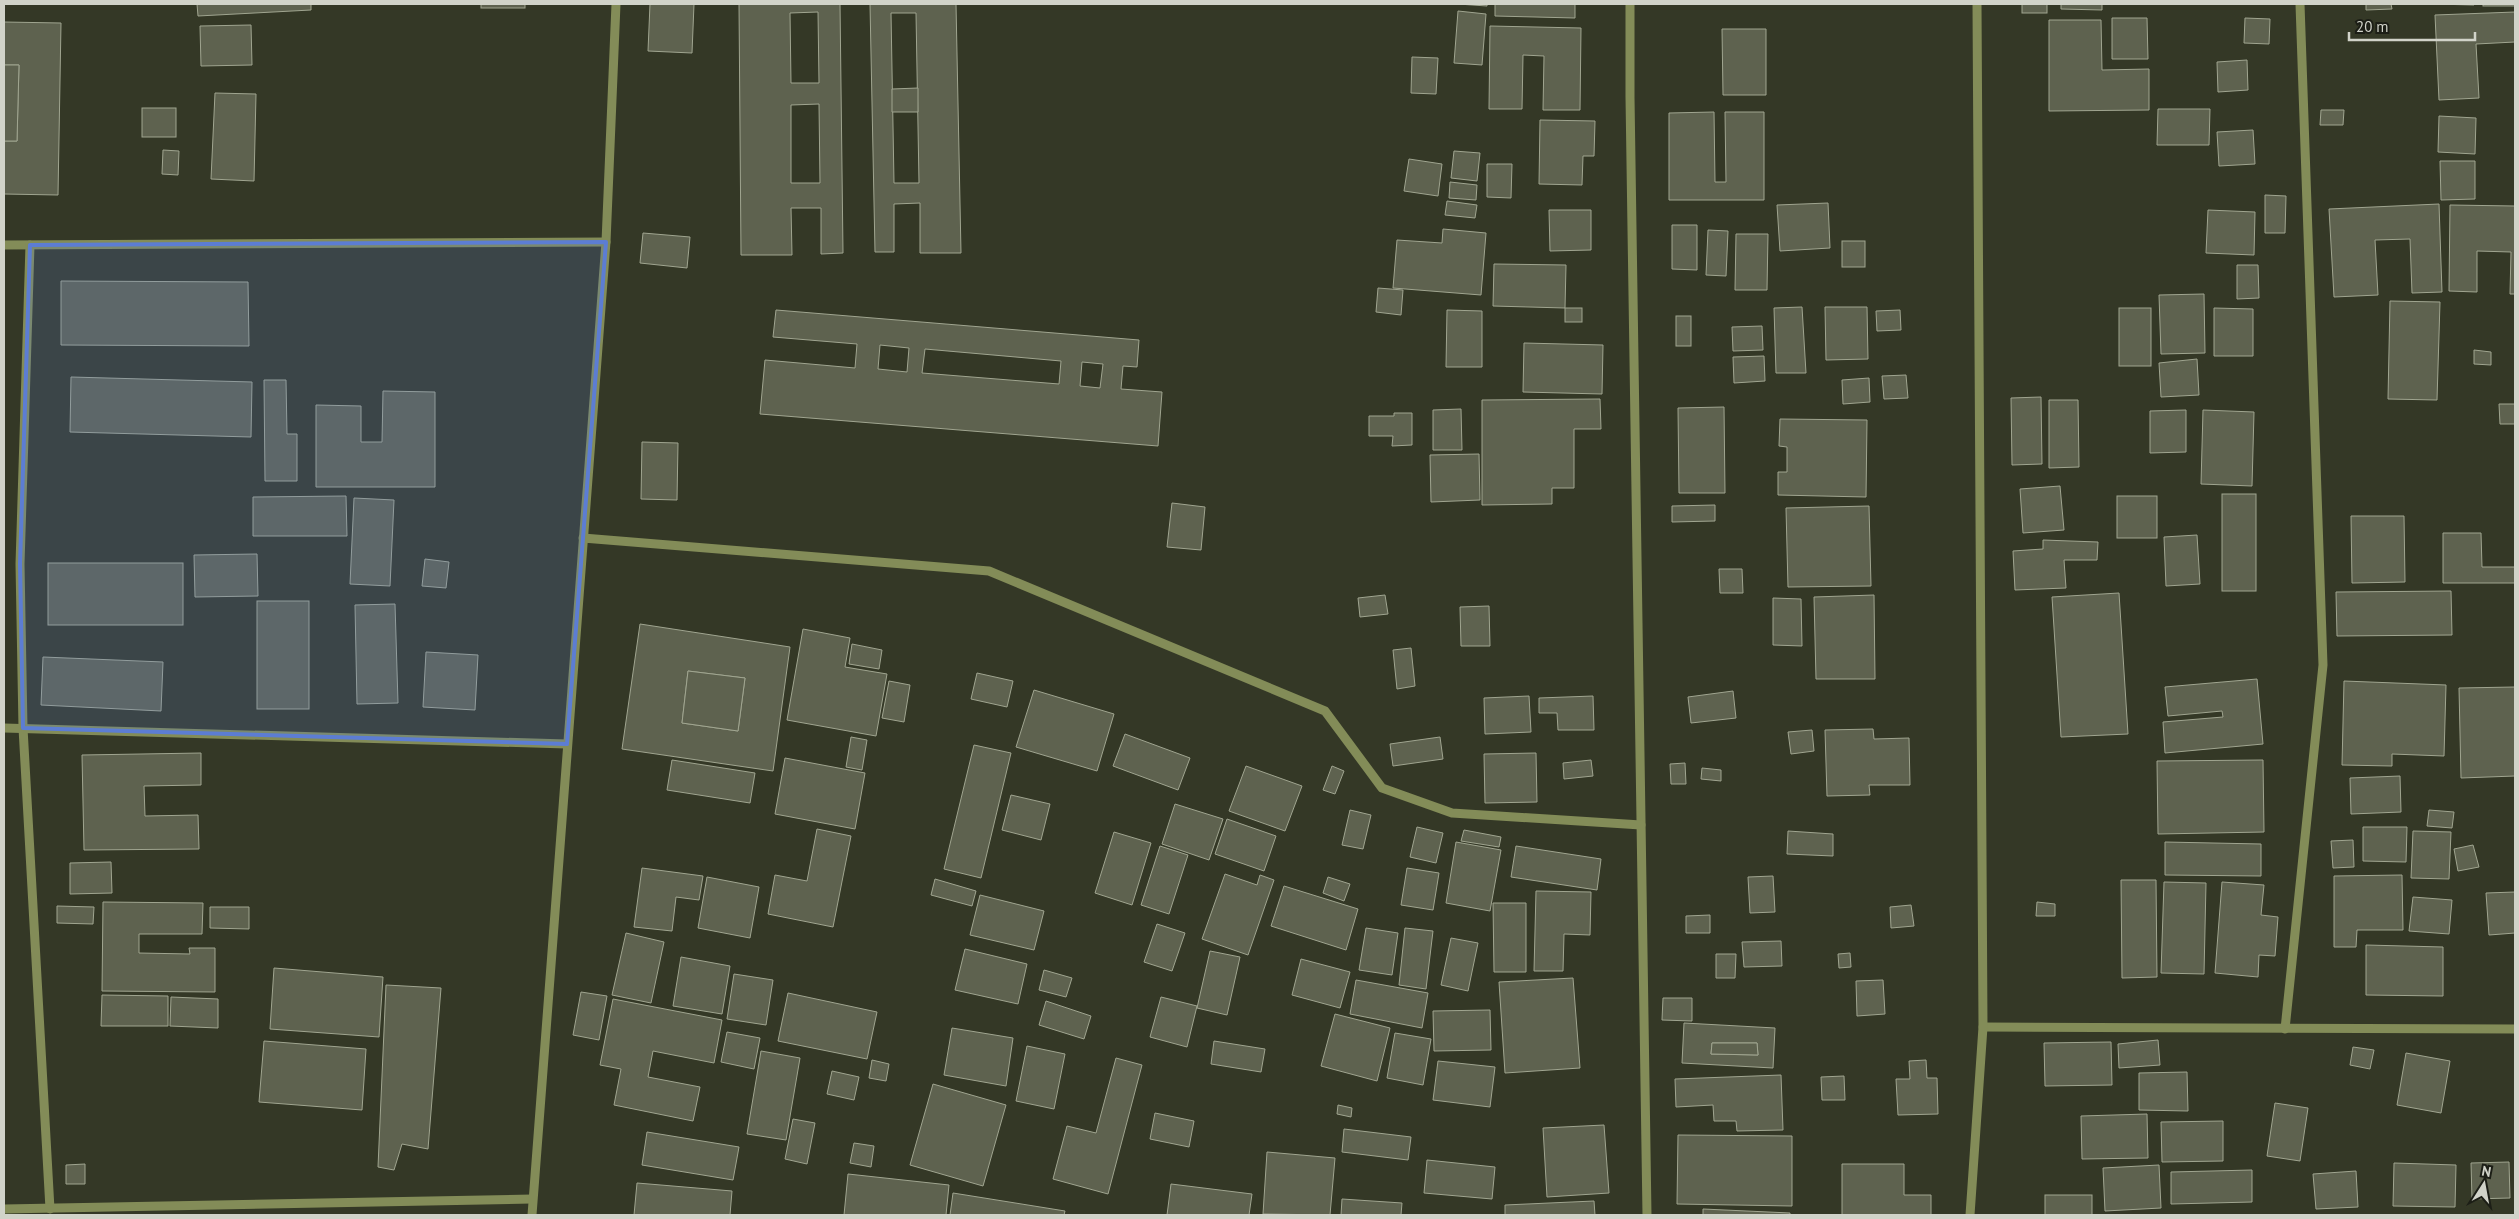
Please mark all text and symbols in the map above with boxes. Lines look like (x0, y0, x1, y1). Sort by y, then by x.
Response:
scale bar (2349, 10, 2475, 42)
text: 20 m (2356, 17, 2389, 36)
north arrow (2459, 1159, 2509, 1209)
text: N (2480, 1162, 2493, 1181)

